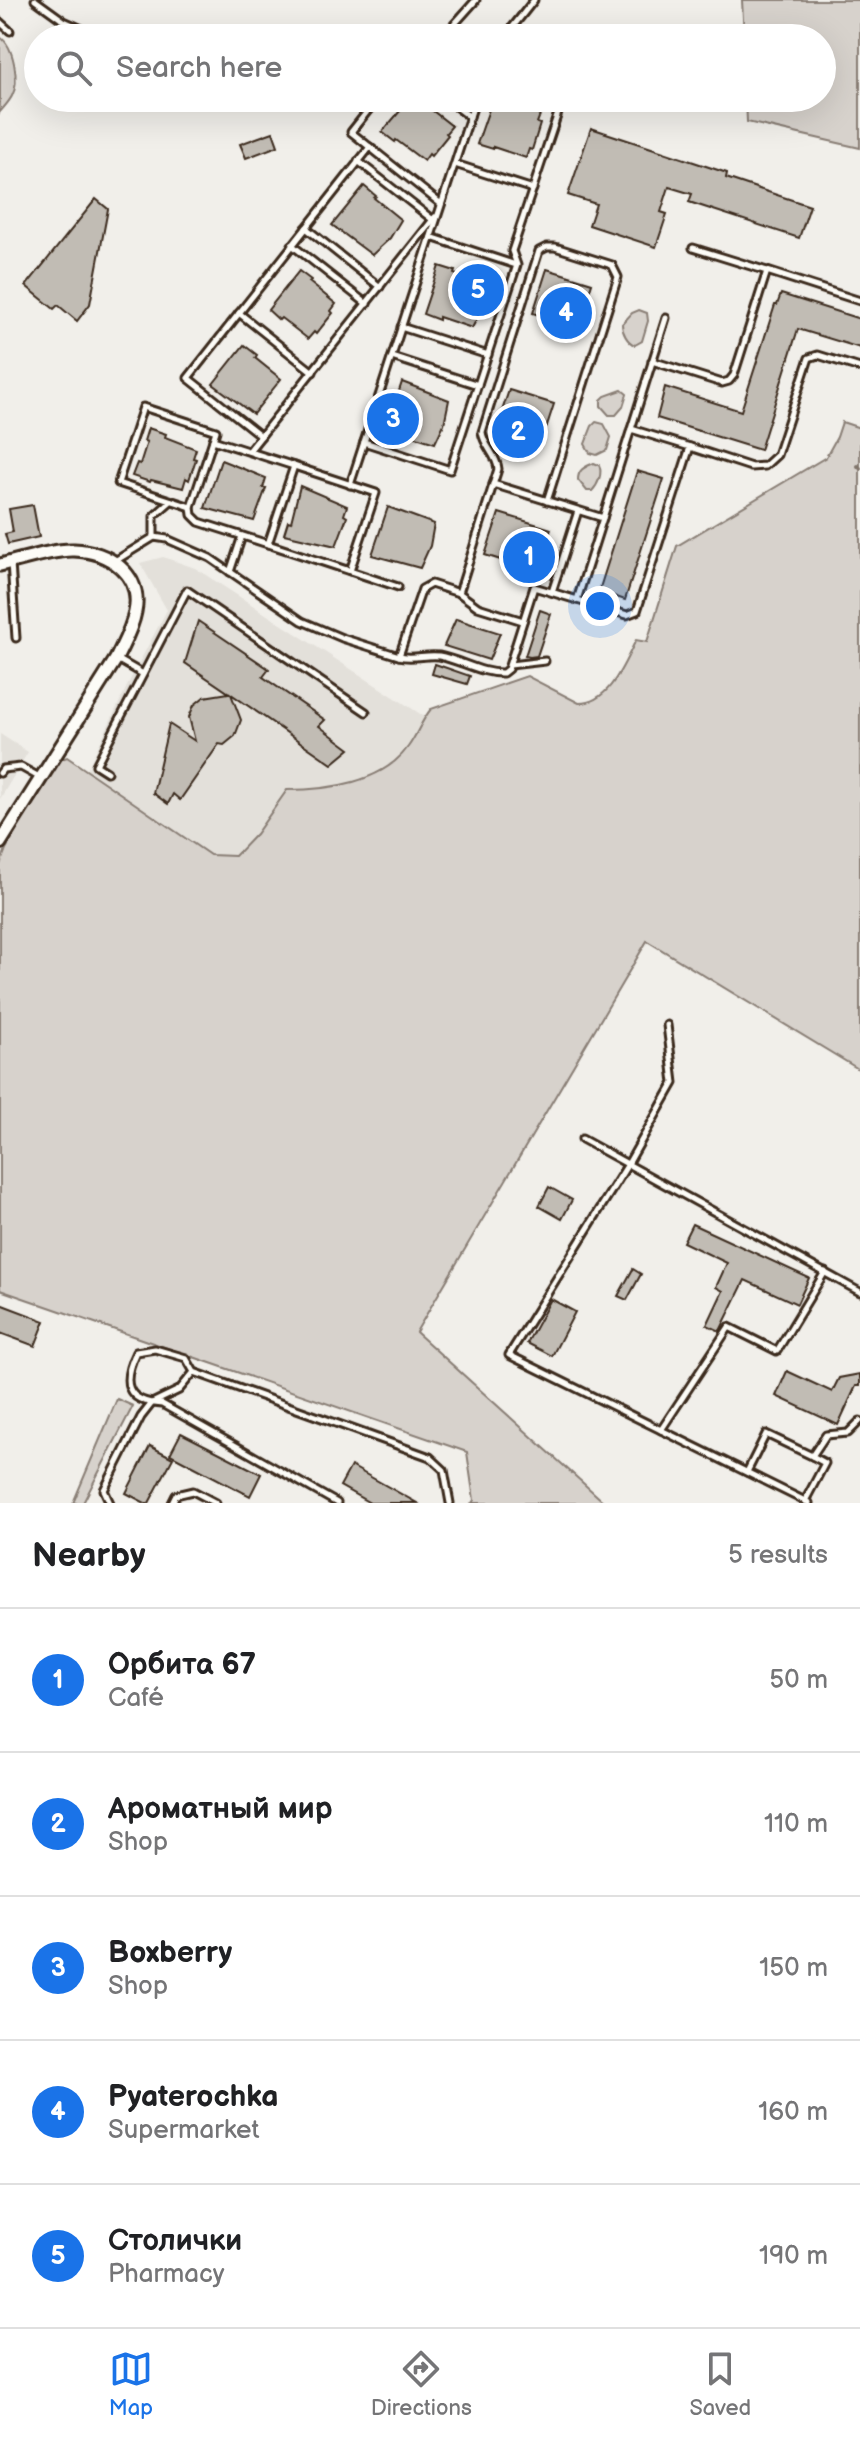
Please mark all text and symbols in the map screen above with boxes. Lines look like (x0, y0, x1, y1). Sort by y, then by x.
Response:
search box (24, 24, 836, 112)
icon: search (52, 46, 96, 90)
text: Search here (116, 50, 282, 86)
pin: 5 (452, 260, 504, 320)
pin: 4 (540, 283, 592, 343)
pin: 3 (367, 389, 419, 449)
pin: 2 (492, 402, 544, 462)
pin: 1 (503, 527, 555, 587)
your location (580, 586, 620, 626)
text: Nearby (32, 1535, 146, 1576)
text: 5 results (728, 1540, 828, 1571)
text: Орбита 67 (108, 1647, 256, 1683)
text: 1 (53, 1665, 63, 1696)
text: 50 m (769, 1665, 828, 1696)
text: Café (108, 1683, 164, 1714)
text: Ароматный мир (108, 1791, 332, 1827)
text: 2 (50, 1809, 66, 1840)
text: 110 m (764, 1809, 828, 1840)
text: Shop (108, 1827, 168, 1858)
text: Boxberry (108, 1935, 232, 1971)
text: 3 (50, 1953, 66, 1984)
text: 150 m (759, 1953, 828, 1984)
text: Shop (108, 1971, 168, 2002)
text: Pyaterochka (108, 2079, 279, 2115)
text: 4 (50, 2097, 66, 2128)
text: 160 m (758, 2097, 828, 2128)
text: Supermarket (108, 2115, 259, 2146)
text: Столички (108, 2223, 242, 2259)
text: 5 (50, 2241, 66, 2272)
text: 190 m (759, 2241, 828, 2272)
text: Pharmacy (108, 2259, 224, 2290)
tab: Map (109, 2347, 153, 2422)
tab: Directions (371, 2347, 472, 2422)
tab: Saved (689, 2347, 751, 2422)

